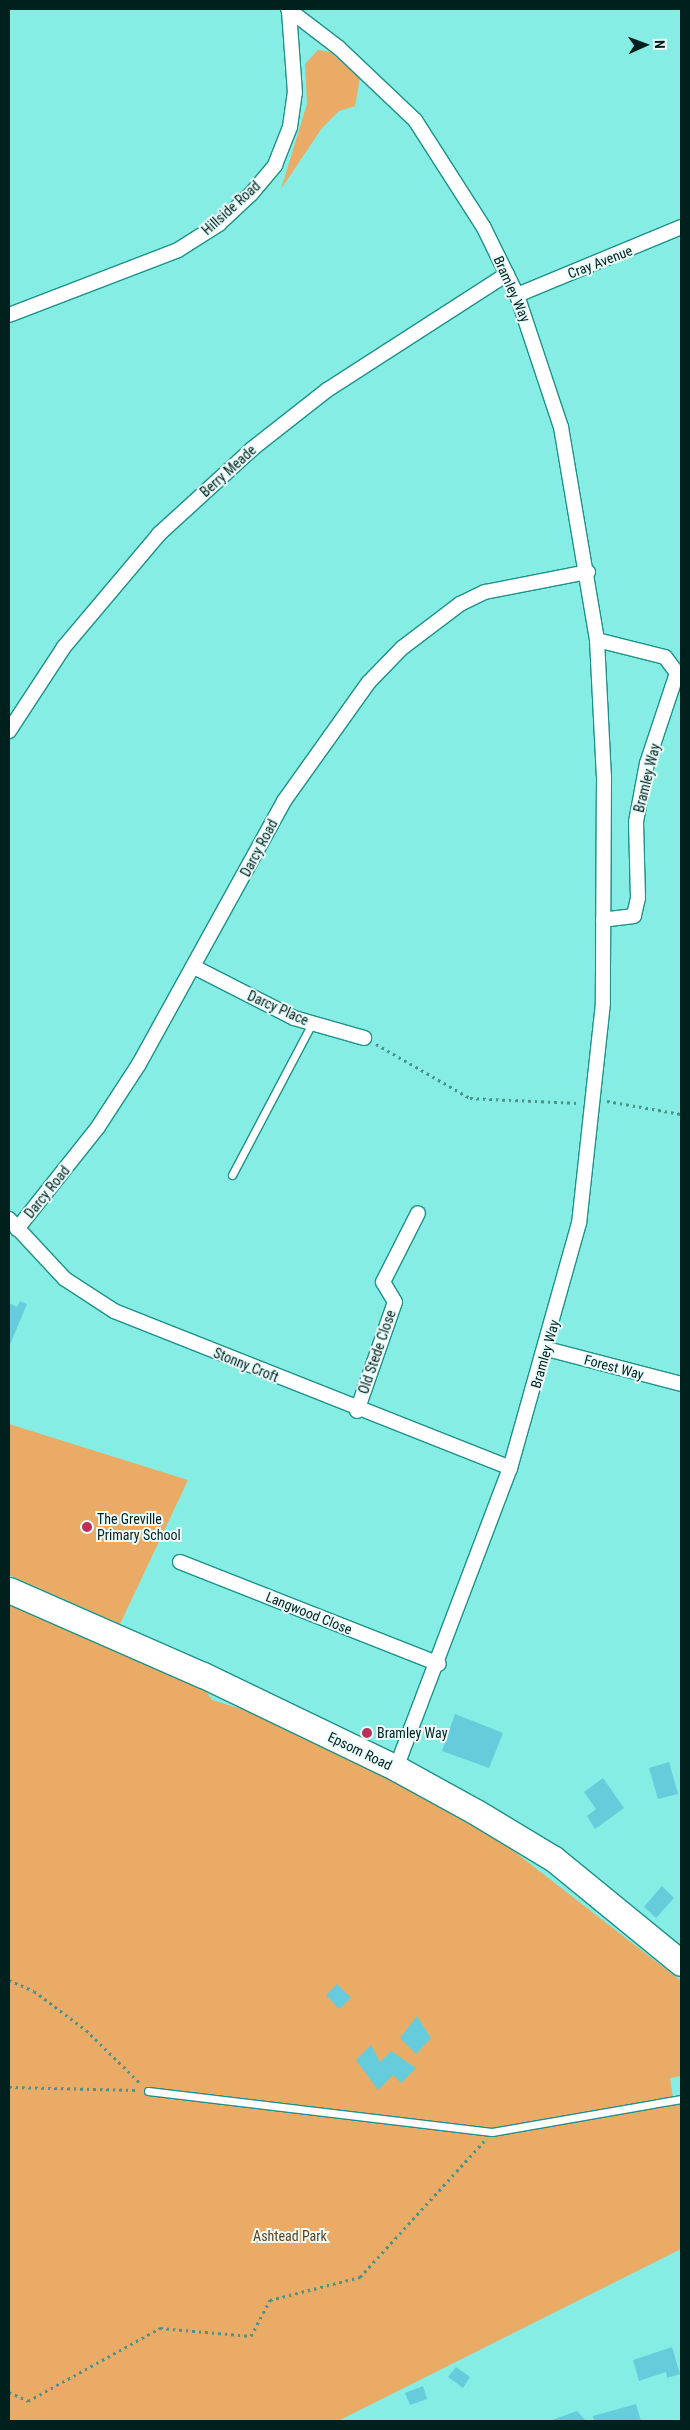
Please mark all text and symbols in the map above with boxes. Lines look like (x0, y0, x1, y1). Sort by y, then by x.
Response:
north arrow (620, 20, 670, 70)
text: N (652, 40, 668, 49)
street label: Hillside Road (198, 177, 264, 239)
street label: Cray Avenue (565, 242, 635, 282)
street label: Bramley Way (490, 253, 534, 325)
street label: Berry Meade (197, 442, 259, 500)
street label: Bramley Way (630, 742, 664, 814)
street label: Darcy Road (237, 816, 281, 880)
street label: Darcy Place (245, 987, 311, 1029)
street label: Darcy Road (21, 1162, 73, 1222)
street label: Old Stede Close (355, 1308, 399, 1396)
street label: Bramley Way (527, 1318, 563, 1390)
street label: Stonny Croft (211, 1344, 281, 1386)
street label: Forest Way (582, 1351, 646, 1383)
place label: The Greville Primary School (97, 1511, 181, 1544)
marker: The Greville Primary School (81, 1521, 93, 1533)
street label: Langwood Close (263, 1588, 355, 1638)
place label: Bramley Way (377, 1725, 447, 1741)
marker: Bramley Way (361, 1727, 373, 1739)
street label: Epsom Road (325, 1728, 395, 1774)
park label: Ashtead Park (253, 2228, 327, 2244)

